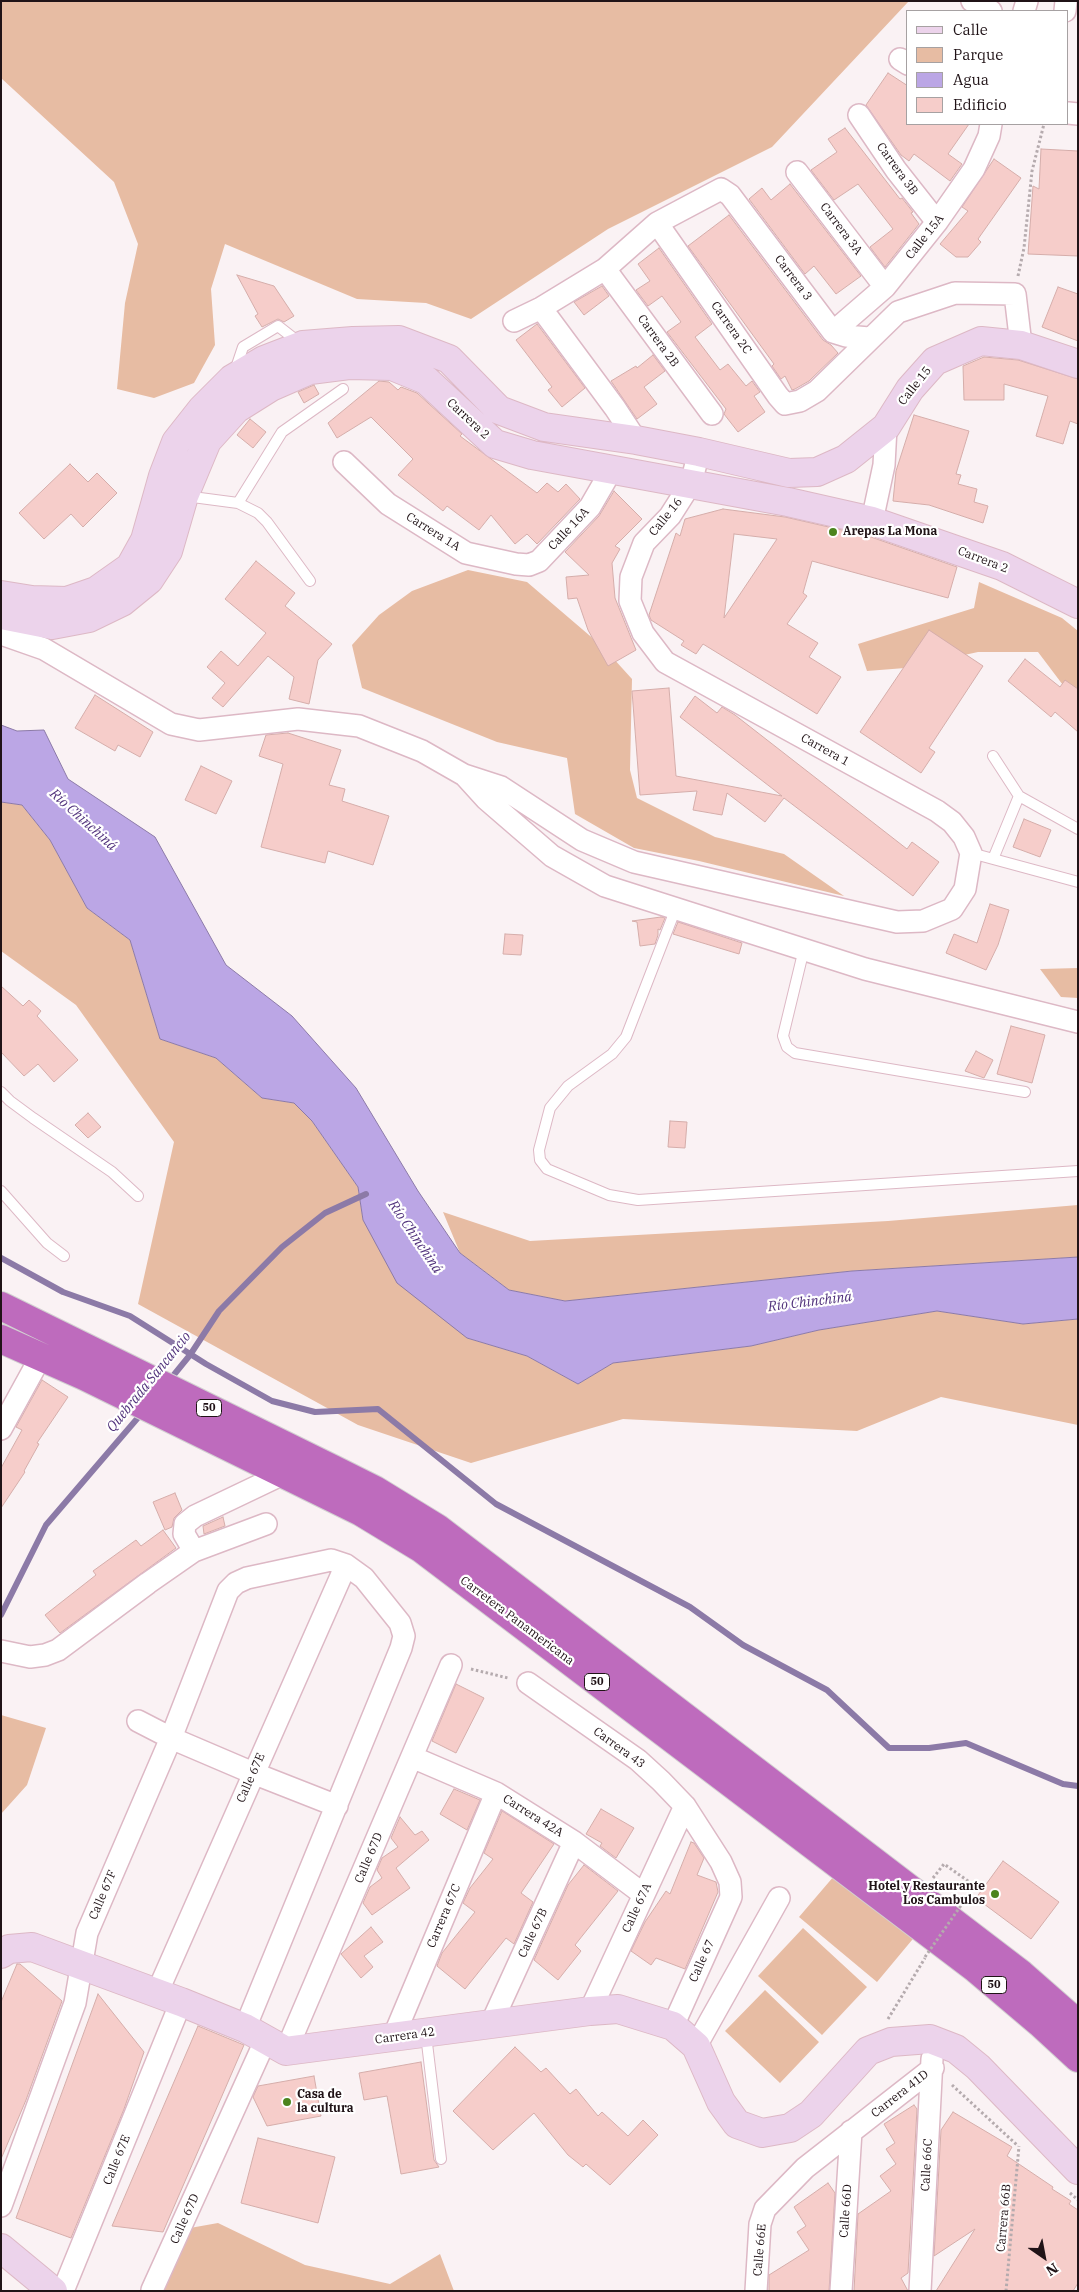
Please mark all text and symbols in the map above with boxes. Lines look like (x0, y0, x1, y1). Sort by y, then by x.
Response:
legend (906, 10, 1069, 125)
text: Calle (953, 20, 988, 39)
text: Parque (953, 45, 1003, 64)
text: Agua (953, 70, 989, 89)
text: Edificio (953, 95, 1007, 114)
street label: Carrera 3B (873, 140, 921, 198)
street label: Carrera 3A (817, 200, 865, 258)
street label: Calle 15A (903, 212, 947, 262)
street label: Carrera 3 (771, 252, 815, 304)
street label: Carrera 2C (708, 299, 754, 357)
street label: Carrera 2B (634, 312, 682, 370)
street label: Calle 15 (895, 364, 935, 408)
street label: Carrera 2 (444, 396, 492, 442)
street label: Calle 16 (646, 495, 686, 539)
street label: Calle 16A (546, 505, 592, 553)
street label: Carrera 1A (403, 510, 463, 554)
place label: Arepas La Mona (843, 525, 937, 539)
marker: Arepas La Mona (827, 526, 839, 538)
street label: Carrera 2 (956, 544, 1010, 576)
street label: Carrera 1 (798, 731, 852, 769)
water label: Río Chinchiná (46, 786, 120, 854)
water label: Río Chinchiná (384, 1197, 446, 1277)
water label: Río Chinchiná (767, 1289, 853, 1315)
water label: Quebrada Sancancio (103, 1328, 195, 1436)
road number: 50 (196, 1400, 222, 1416)
street label: Carretera Panamericana (457, 1574, 577, 1668)
road number: 50 (584, 1674, 610, 1690)
street label: Carrera 43 (590, 1724, 648, 1772)
street label: Calle 67E (234, 1751, 268, 1805)
street label: Carrera 42A (500, 1792, 566, 1840)
street label: Calle 67D (352, 1831, 386, 1885)
street label: Calle 67F (86, 1868, 120, 1922)
place label: Hotel y Restaurante Los Cambulos (868, 1880, 985, 1908)
street label: Calle 67A (619, 1881, 655, 1935)
street label: Carrera 67C (424, 1882, 464, 1950)
marker: Hotel y Restaurante Los Cambulos (989, 1888, 1001, 1900)
street label: Calle 67B (515, 1906, 551, 1960)
street label: Calle 67 (686, 1938, 718, 1984)
road number: 50 (982, 1976, 1006, 1994)
street label: Carrera 42 (374, 2025, 436, 2047)
street label: Carrera 41D (868, 2067, 932, 2121)
place label: Casa de la cultura (297, 2088, 354, 2116)
marker: Casa de la cultura (281, 2096, 293, 2108)
street label: Calle 67E (100, 2133, 134, 2187)
street label: Calle 66C (918, 2138, 936, 2192)
street label: Carrera 66B (994, 2183, 1014, 2253)
street label: Calle 66D (837, 2184, 855, 2238)
street label: Calle 67D (168, 2192, 202, 2246)
street label: Calle 66E (751, 2223, 769, 2277)
north arrow (1019, 2232, 1069, 2282)
text: N (1043, 2259, 1062, 2280)

